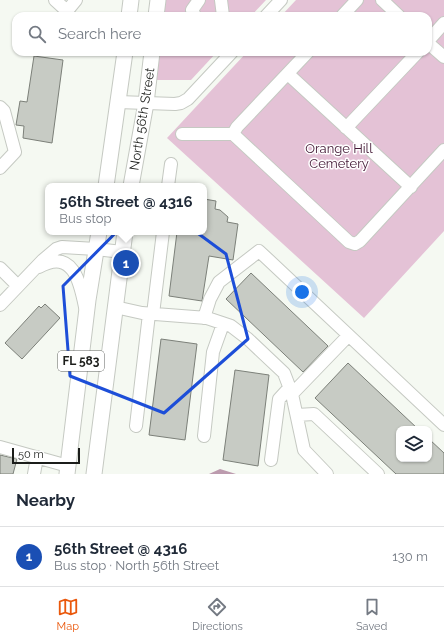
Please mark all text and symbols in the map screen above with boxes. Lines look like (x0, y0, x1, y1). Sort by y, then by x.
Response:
search box (12, 12, 432, 56)
icon: search (26, 23, 48, 45)
text: Search here (58, 25, 141, 43)
street label: North 56th Street (126, 66, 158, 171)
park label: Orange Hill Cemetery (305, 141, 373, 171)
popup (45, 183, 207, 235)
text: 56th Street @ 4316 (59, 193, 193, 211)
text: Bus stop (59, 211, 112, 226)
pin: 1 (113, 248, 139, 278)
your location (292, 282, 312, 302)
road number: FL 583 (58, 351, 104, 371)
map controls (396, 426, 432, 462)
button: layers (396, 426, 432, 462)
scale bar (12, 446, 80, 465)
text: 50 m (18, 448, 44, 461)
text: Nearby (16, 490, 75, 510)
text: 56th Street @ 4316 (54, 540, 187, 558)
text: 1 (26, 549, 32, 564)
text: 130 m (392, 549, 428, 564)
text: Bus stop · North 56th Street (54, 558, 219, 573)
tab: Map (57, 596, 79, 633)
tab: Directions (192, 596, 243, 633)
tab: Saved (356, 596, 387, 633)

